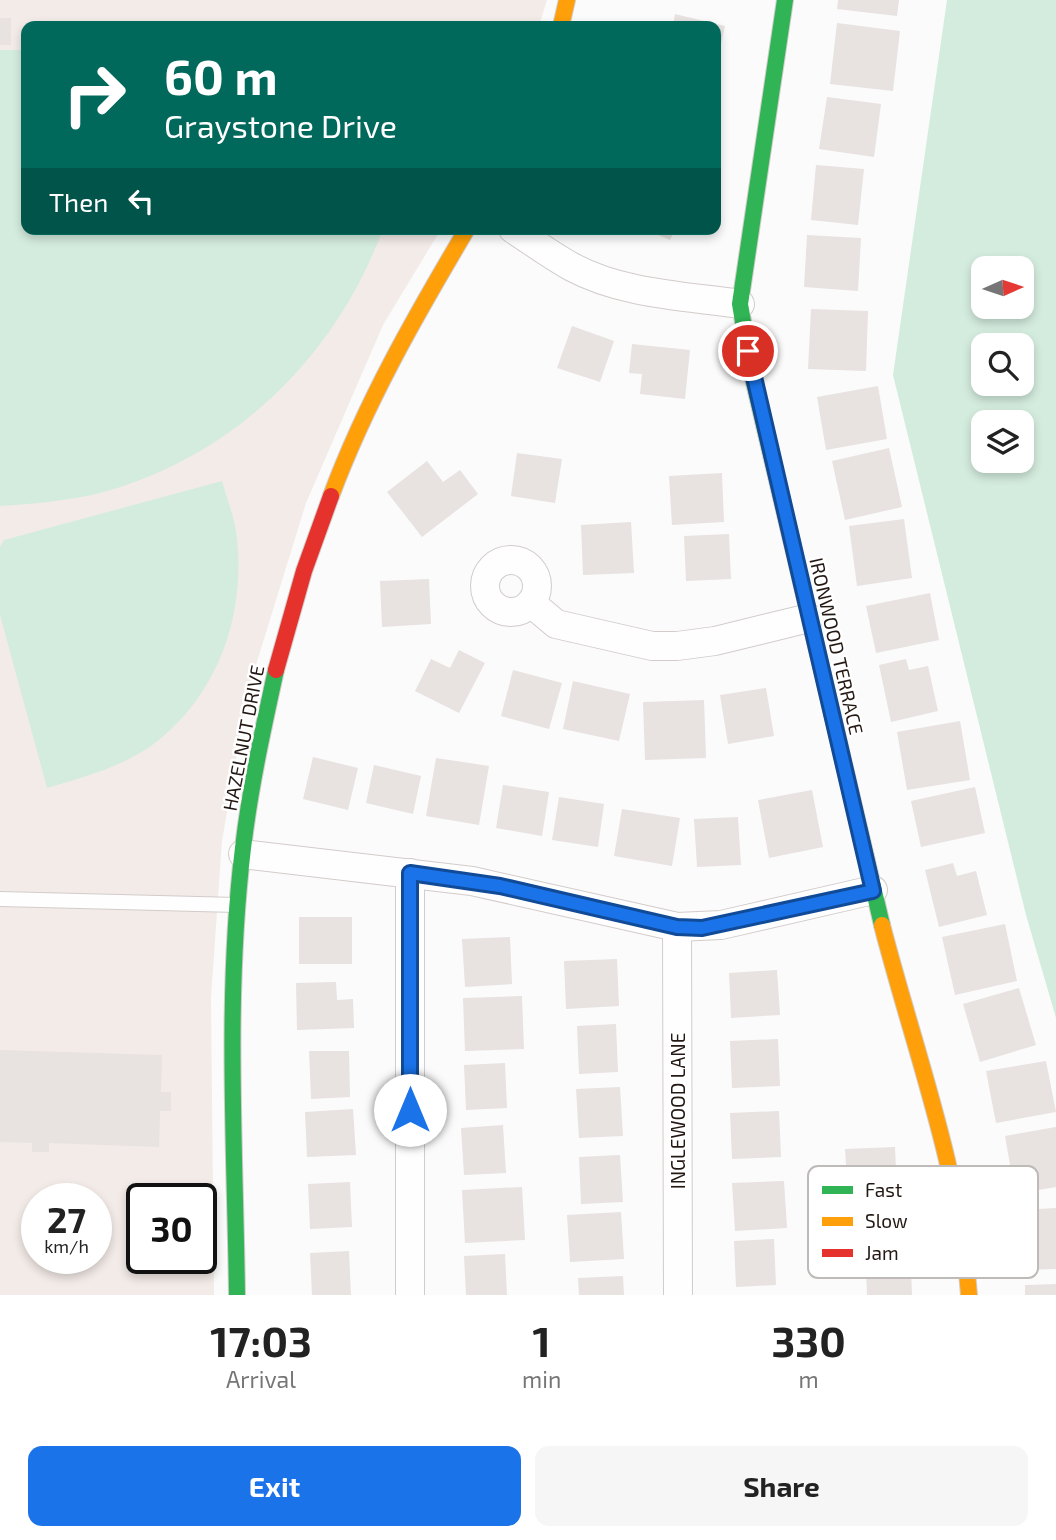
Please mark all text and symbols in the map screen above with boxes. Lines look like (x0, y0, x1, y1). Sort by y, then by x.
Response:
text: 60 m (164, 46, 278, 105)
icon: right (49, 49, 140, 140)
text: Graystone Drive (164, 106, 397, 144)
icon: left (122, 182, 160, 220)
text: Then (49, 186, 108, 217)
north arrow (971, 256, 1034, 318)
map controls (971, 256, 1034, 473)
pin (718, 321, 778, 381)
icon: arrive (729, 332, 767, 370)
button: search (971, 333, 1034, 396)
button: layers (971, 410, 1034, 473)
street label: IRONWOOD TERRACE (805, 555, 869, 737)
street label: HAZELNUT DRIVE (218, 663, 268, 813)
street label: INGLEWOOD LANE (666, 1033, 689, 1189)
position arrow (373, 1073, 447, 1147)
legend (808, 1166, 1038, 1278)
text: Fast (865, 1178, 902, 1201)
speed limit sign: 30 (126, 1183, 217, 1274)
text: 27 (47, 1198, 86, 1240)
text: Slow (865, 1209, 908, 1232)
text: km/h (44, 1235, 89, 1257)
text: Jam (865, 1241, 899, 1264)
text: 17:03 (210, 1315, 312, 1365)
text: 1 (533, 1315, 551, 1365)
text: 330 (772, 1315, 846, 1365)
text: Arrival (226, 1365, 296, 1393)
text: min (522, 1365, 561, 1393)
text: m (799, 1365, 819, 1393)
button: Exit (28, 1446, 521, 1526)
button: Share (535, 1446, 1028, 1526)

